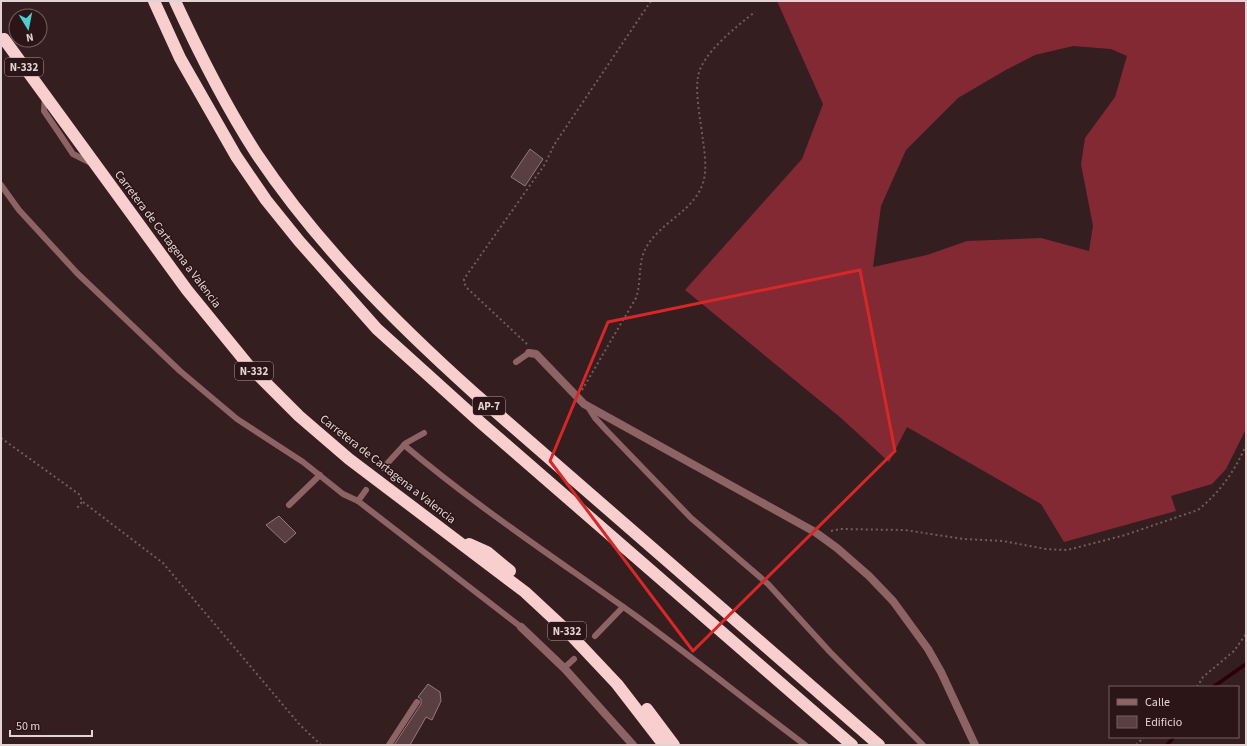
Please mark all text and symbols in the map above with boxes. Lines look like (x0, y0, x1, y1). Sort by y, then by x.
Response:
north arrow (8, 8, 48, 48)
text: N (25, 29, 35, 45)
road number: N-332 (5, 58, 43, 76)
street label: Carretera de Cartagena a Valencia (110, 167, 225, 312)
road number: N-332 (235, 362, 273, 380)
road number: AP-7 (473, 397, 505, 415)
street label: Carretera de Cartagena a Valencia (316, 411, 459, 528)
road number: N-332 (548, 622, 586, 640)
legend (1109, 686, 1239, 738)
text: Calle (1145, 694, 1170, 711)
scale bar (10, 712, 92, 738)
text: Edificio (1145, 714, 1182, 731)
text: 50 m (16, 718, 40, 735)

